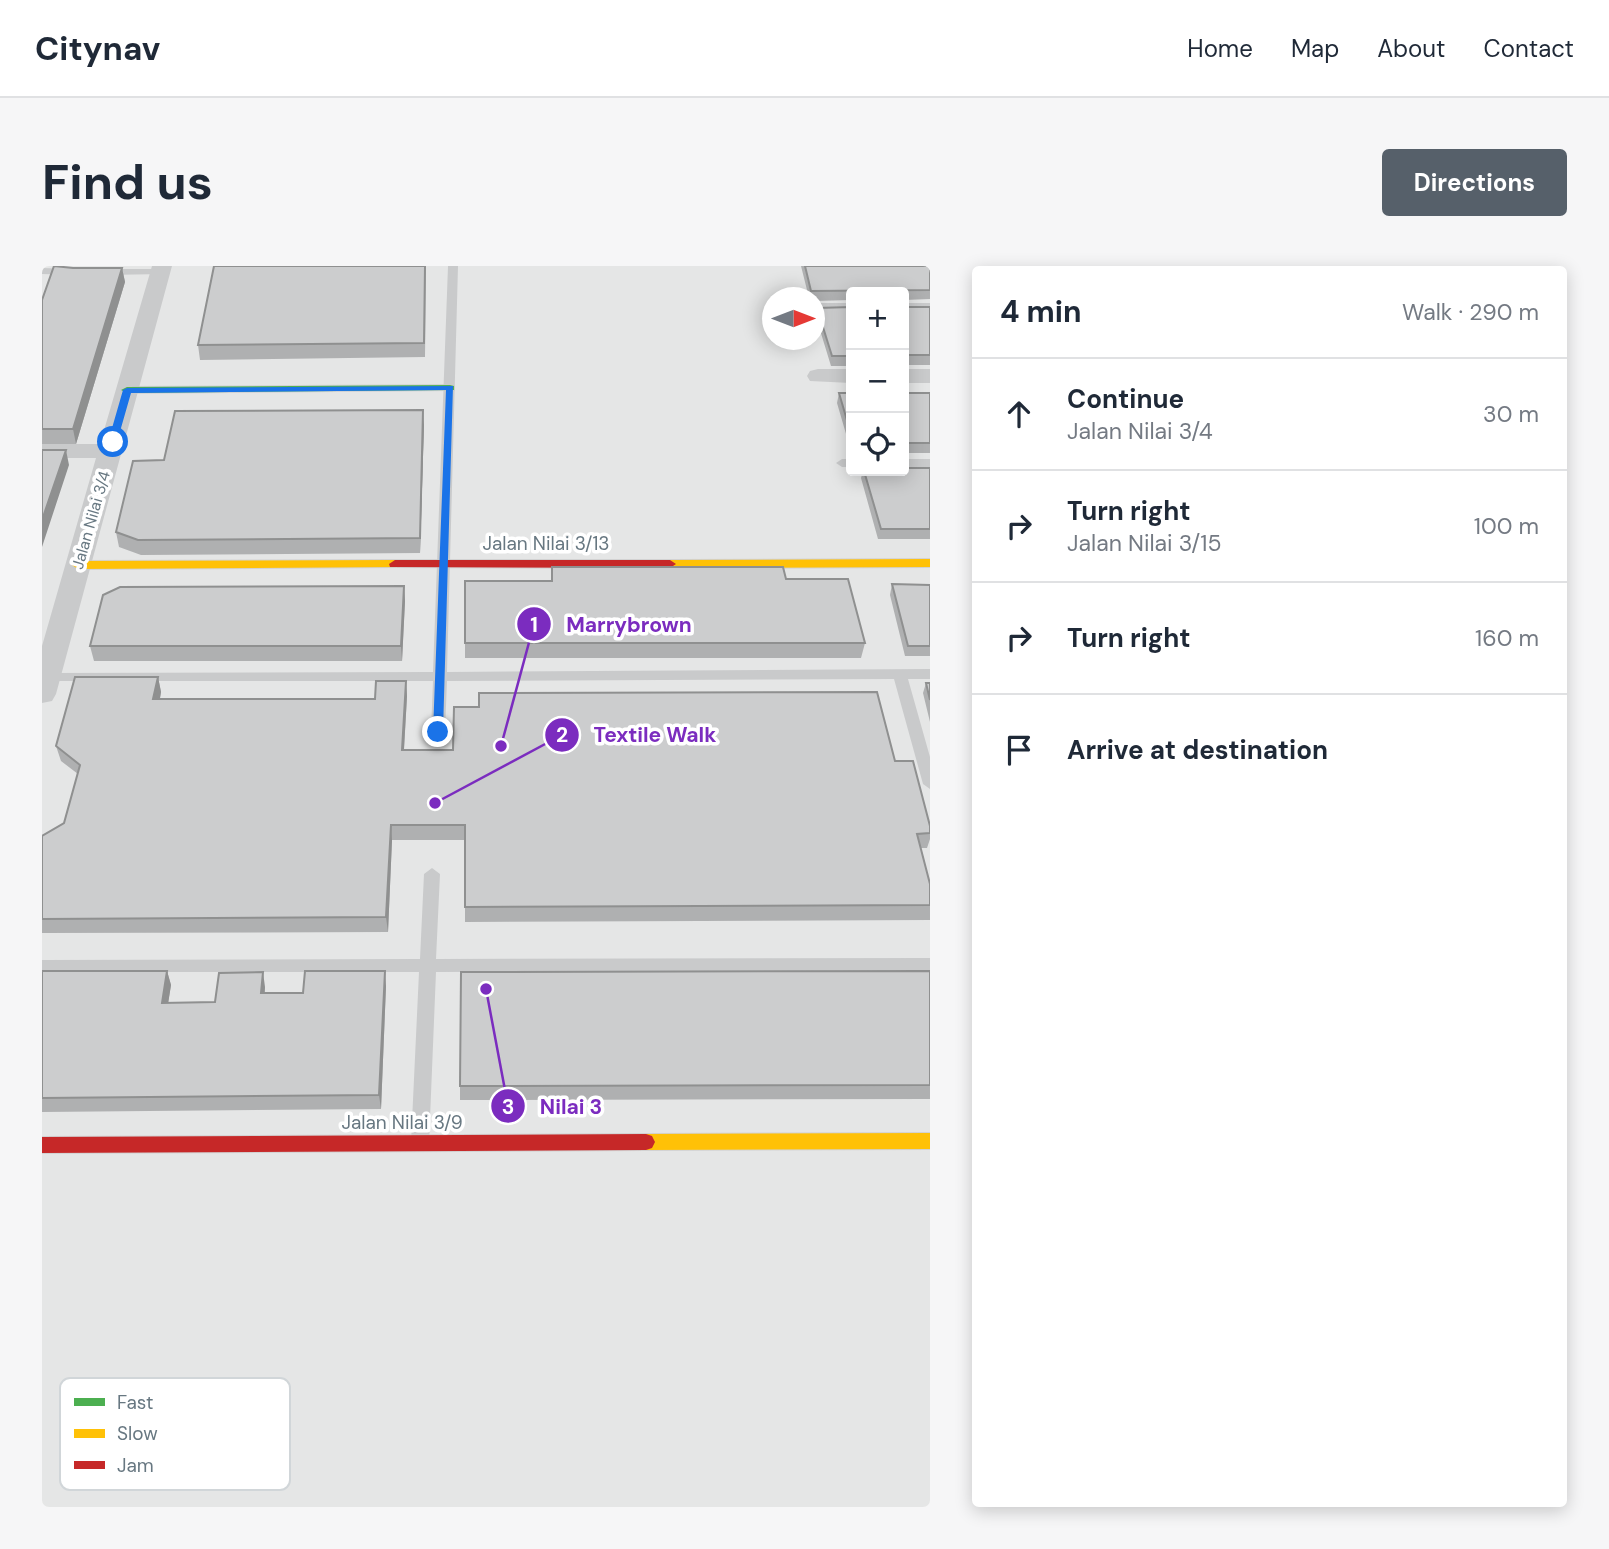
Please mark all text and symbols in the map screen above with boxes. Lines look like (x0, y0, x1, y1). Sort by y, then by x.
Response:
text: Citynav (35, 27, 160, 70)
text: Home (1187, 33, 1253, 64)
text: Map (1291, 33, 1339, 64)
text: About (1377, 33, 1446, 64)
text: Contact (1484, 33, 1574, 64)
button: Directions (1382, 149, 1567, 216)
text: Find us (42, 150, 213, 214)
north arrow (762, 287, 825, 350)
map controls (846, 287, 909, 476)
button: + (846, 287, 909, 350)
text: 4 min (1000, 292, 1082, 331)
text: Walk · 290 m (1402, 297, 1539, 327)
button: − (846, 350, 909, 413)
text: Continue (1067, 382, 1184, 416)
icon: ahead (1000, 395, 1038, 433)
text: 30 m (1483, 399, 1539, 429)
button: locate (846, 413, 909, 476)
text: Jalan Nilai 3/4 (1067, 416, 1213, 446)
route start (97, 426, 128, 457)
street label: Jalan Nilai 3/4 (67, 468, 115, 572)
text: Turn right (1067, 494, 1191, 528)
icon: right (1000, 507, 1038, 545)
text: 100 m (1474, 511, 1539, 541)
text: Jalan Nilai 3/15 (1067, 528, 1221, 558)
street label: Jalan Nilai 3/13 (482, 531, 610, 556)
callout: Marrybrown (517, 603, 705, 645)
text: 1 (530, 611, 538, 639)
text: Marrybrown (566, 611, 692, 639)
icon: right (1000, 619, 1038, 657)
text: Turn right (1067, 621, 1191, 655)
text: 160 m (1475, 623, 1539, 653)
callout: Textile Walk (544, 714, 730, 756)
route end (422, 716, 453, 747)
text: 2 (556, 721, 568, 749)
text: Textile Walk (594, 721, 716, 749)
icon: arrive (1000, 731, 1038, 769)
text: Arrive at destination (1067, 733, 1328, 767)
callout: Nilai 3 (491, 1085, 616, 1127)
text: 3 (502, 1093, 514, 1121)
text: Nilai 3 (540, 1093, 602, 1121)
street label: Jalan Nilai 3/9 (341, 1110, 463, 1135)
legend (60, 1378, 290, 1490)
text: Fast (117, 1390, 153, 1415)
text: Slow (117, 1421, 158, 1446)
text: Jam (117, 1453, 154, 1478)

